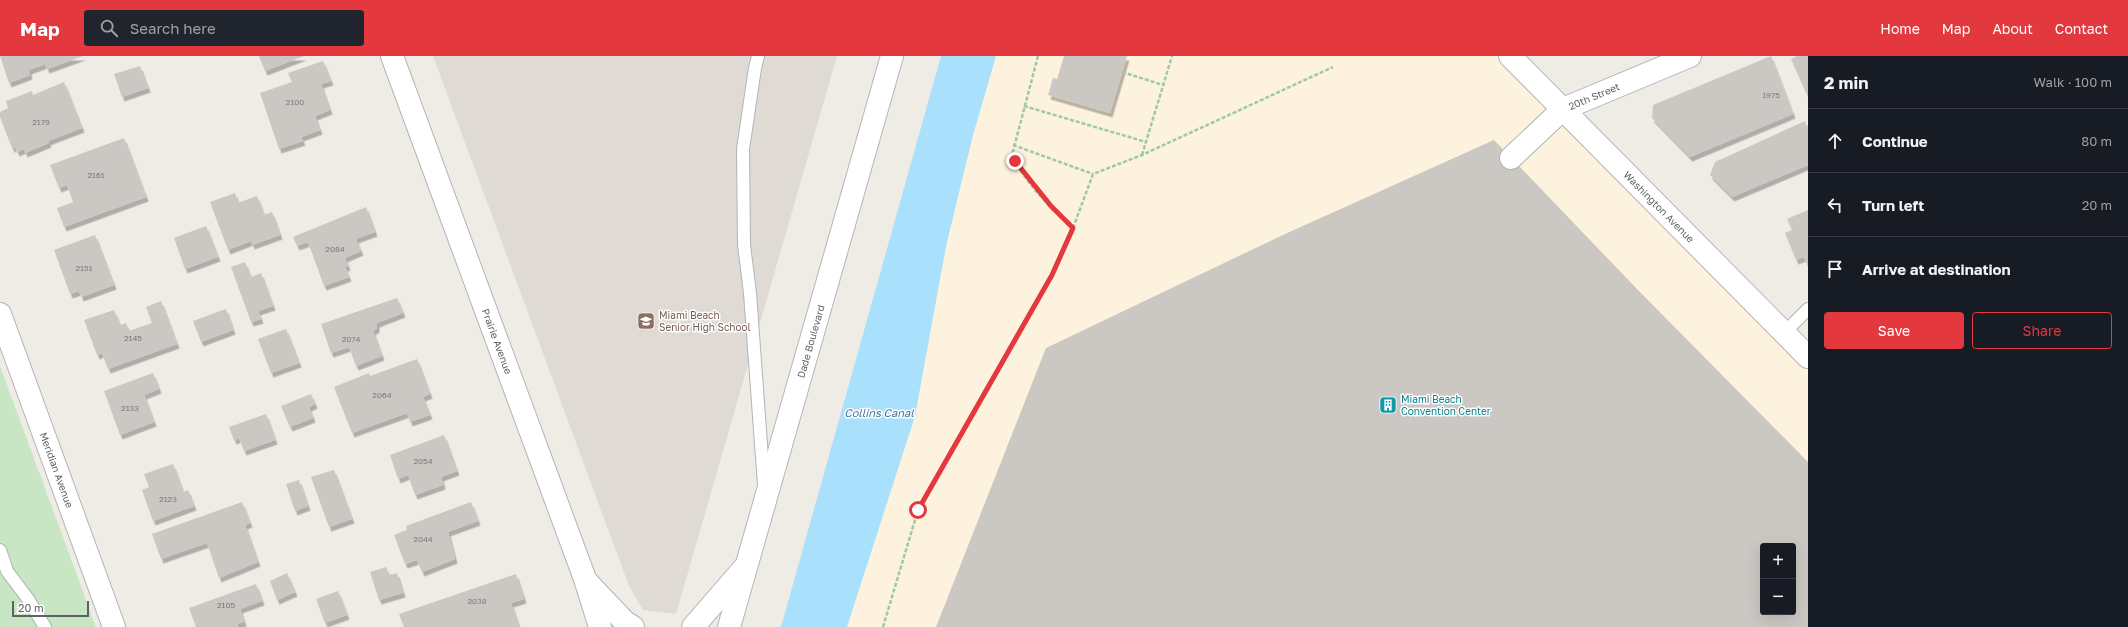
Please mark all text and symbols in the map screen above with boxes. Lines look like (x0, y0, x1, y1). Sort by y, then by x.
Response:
search box (84, 10, 364, 46)
text: Map (20, 17, 60, 40)
icon: search (98, 17, 120, 39)
text: Search here (130, 19, 216, 37)
text: Home (1880, 20, 1920, 37)
text: Map (1942, 20, 1970, 37)
text: About (1992, 20, 2033, 37)
text: Contact (2055, 20, 2108, 37)
text: 2 min (1824, 72, 1868, 93)
text: Walk · 100 m (2034, 74, 2112, 90)
street label: 20th Street (1567, 80, 1621, 112)
house number: 1975 (1762, 90, 1780, 100)
house number: 2100 (286, 97, 304, 107)
house number: 2179 (32, 117, 50, 127)
icon: ahead (1824, 130, 1846, 152)
text: Continue (1862, 132, 1928, 150)
text: 80 m (2081, 133, 2112, 149)
route end (1006, 152, 1024, 170)
street label: Washington Avenue (1621, 169, 1697, 245)
house number: 2161 (87, 170, 105, 180)
icon: left (1824, 194, 1846, 216)
text: Turn left (1862, 196, 1924, 214)
text: 20 m (2082, 197, 2112, 213)
house number: 2084 (325, 244, 345, 254)
icon: arrive (1824, 258, 1846, 280)
text: Arrive at destination (1862, 260, 2011, 278)
house number: 2151 (75, 263, 93, 273)
street label: Dade Boulevard (794, 303, 827, 379)
street label: Prairie Avenue (480, 307, 515, 376)
place label: Miami Beach Senior High School (659, 309, 751, 333)
school or university icon: Miami Beach Senior High School (636, 311, 656, 331)
button: Save (1824, 312, 1964, 349)
button: Share (1972, 312, 2112, 349)
house number: 2145 (124, 333, 142, 343)
house number: 2074 (342, 334, 360, 344)
house number: 2064 (372, 390, 392, 400)
place label: Miami Beach Convention Center (1401, 393, 1491, 417)
building icon: Miami Beach Convention Center (1378, 395, 1398, 415)
house number: 2133 (121, 403, 139, 413)
water label: Collins Canal (844, 406, 914, 419)
street label: Meridian Avenue (38, 431, 76, 510)
house number: 2054 (413, 456, 433, 466)
house number: 2123 (159, 494, 177, 504)
route start (909, 501, 927, 519)
house number: 2044 (413, 534, 433, 544)
map controls (1760, 543, 1796, 615)
button: + (1760, 543, 1796, 579)
button: − (1760, 579, 1796, 615)
house number: 2038 (467, 596, 487, 606)
scale bar (12, 599, 89, 618)
house number: 2105 (217, 600, 235, 610)
text: 20 m (18, 601, 44, 614)

